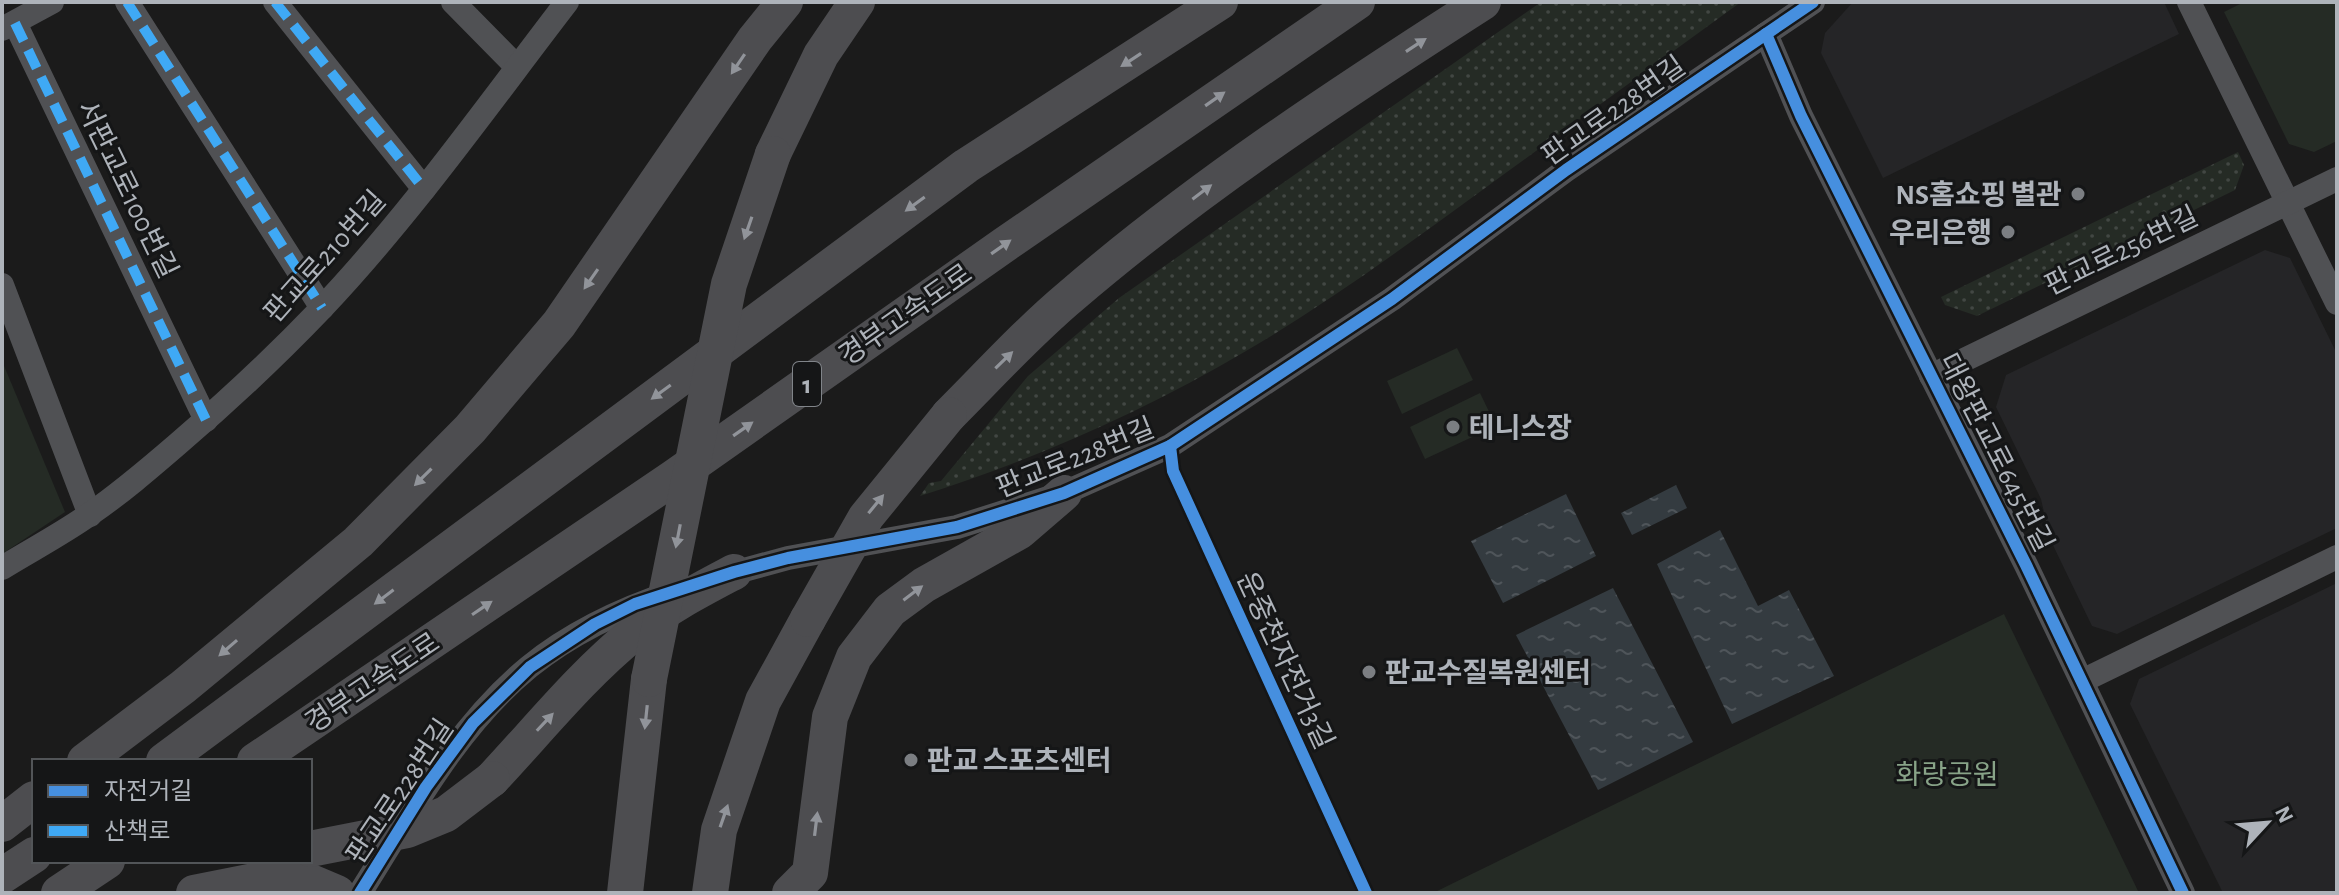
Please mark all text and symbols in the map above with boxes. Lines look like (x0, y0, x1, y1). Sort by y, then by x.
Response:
one-way arrow (1405, 38, 1427, 52)
street label: 판교로228번길 (1536, 50, 1691, 171)
one-way arrow (1120, 52, 1142, 66)
one-way arrow (731, 54, 746, 75)
one-way arrow (1204, 92, 1225, 107)
street label: 서판교로100번길 (71, 96, 183, 283)
place label: NS홈쇼핑 별관 (1896, 180, 2062, 210)
one-way arrow (1191, 184, 1213, 200)
street label: 판교로210번길 (258, 185, 391, 328)
marker: NS홈쇼핑 별관 (2069, 185, 2087, 203)
one-way arrow (904, 196, 925, 211)
street label: 판교로256번길 (2040, 201, 2203, 301)
one-way arrow (741, 216, 753, 240)
place label: 우리은행 (1889, 218, 1992, 248)
marker: 우리은행 (1999, 223, 2017, 241)
one-way arrow (990, 240, 1011, 255)
street label: 경부고속도로 (834, 258, 977, 371)
one-way arrow (583, 268, 599, 289)
street label: 대왕판교로645번길 (1933, 348, 2059, 557)
one-way arrow (994, 352, 1013, 370)
road number: 1 (793, 362, 821, 406)
one-way arrow (650, 383, 671, 399)
street label: 판교로228번길 (992, 413, 1159, 503)
place label: 테니스장 (1469, 413, 1572, 443)
marker: 테니스장 (1444, 418, 1462, 436)
one-way arrow (732, 422, 753, 437)
one-way arrow (414, 467, 433, 485)
one-way arrow (868, 494, 884, 514)
one-way arrow (671, 524, 684, 549)
street label: 운중천자전거3길 (1231, 567, 1339, 754)
one-way arrow (902, 585, 924, 601)
one-way arrow (374, 589, 395, 604)
one-way arrow (471, 601, 493, 615)
street label: 경부고속도로 (300, 627, 445, 738)
one-way arrow (218, 639, 238, 656)
place label: 판교수질복원센터 (1385, 658, 1591, 688)
marker: 판교수질복원센터 (1360, 663, 1378, 681)
one-way arrow (639, 705, 652, 730)
one-way arrow (536, 712, 554, 731)
street label: 판교로228번길 (341, 714, 459, 869)
place label: 판교 스포츠센터 (927, 746, 1112, 776)
marker: 판교 스포츠센터 (902, 751, 920, 769)
legend (32, 759, 312, 863)
park label: 화랑공원 (1895, 760, 1999, 790)
text: 자전거길 (104, 779, 192, 804)
north arrow (2227, 783, 2307, 863)
text: N (2271, 803, 2297, 826)
one-way arrow (718, 804, 730, 828)
one-way arrow (810, 811, 823, 836)
text: 산책로 (104, 819, 170, 844)

